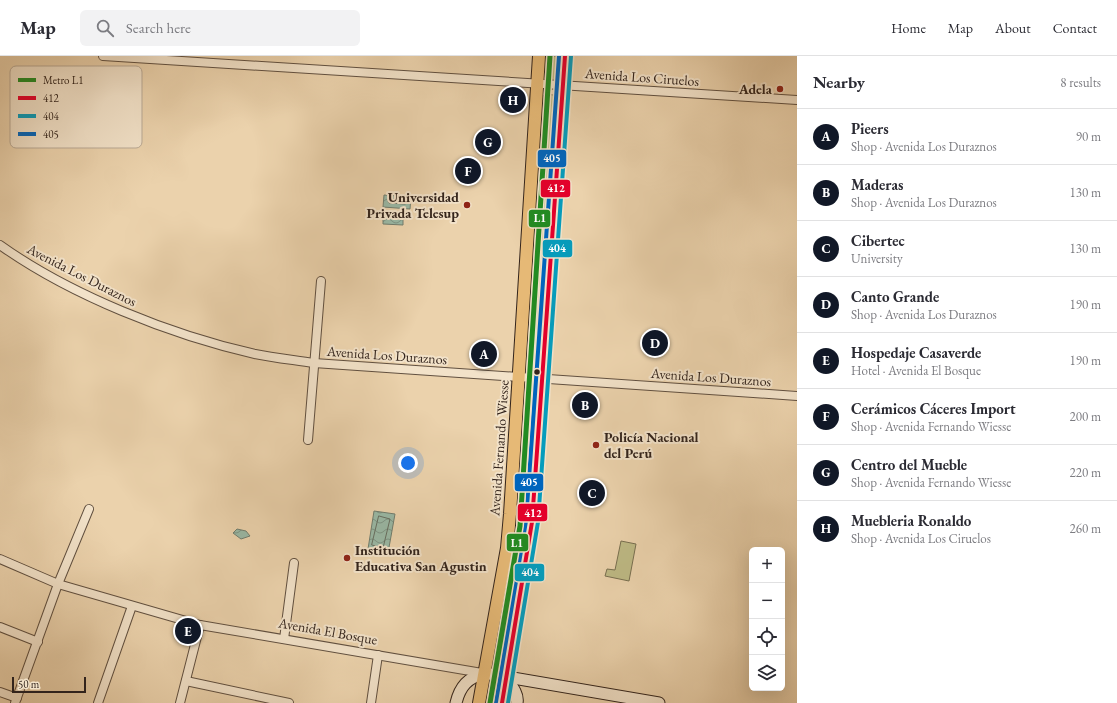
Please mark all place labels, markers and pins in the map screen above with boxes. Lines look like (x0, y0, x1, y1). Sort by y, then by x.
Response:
place label: Adela (738, 80, 773, 98)
marker: Adela (775, 84, 785, 94)
pin: H (500, 85, 526, 115)
pin: G (475, 127, 501, 157)
pin: F (455, 156, 481, 186)
place label: Universidad Privada Telesup (367, 188, 459, 222)
marker: Universidad Privada Telesup (462, 200, 472, 210)
pin: D (642, 328, 668, 358)
pin: A (471, 339, 497, 369)
unlabelled marker (532, 367, 542, 377)
pin: B (572, 390, 598, 420)
place label: Policía Nacional del Perú (604, 428, 699, 462)
marker: Policía Nacional del Perú (591, 440, 601, 450)
pin: C (579, 478, 605, 508)
place label: Institución Educativa San Agustin (355, 541, 487, 575)
marker: Institución Educativa San Agustin (342, 553, 352, 563)
pin: E (175, 616, 201, 646)

